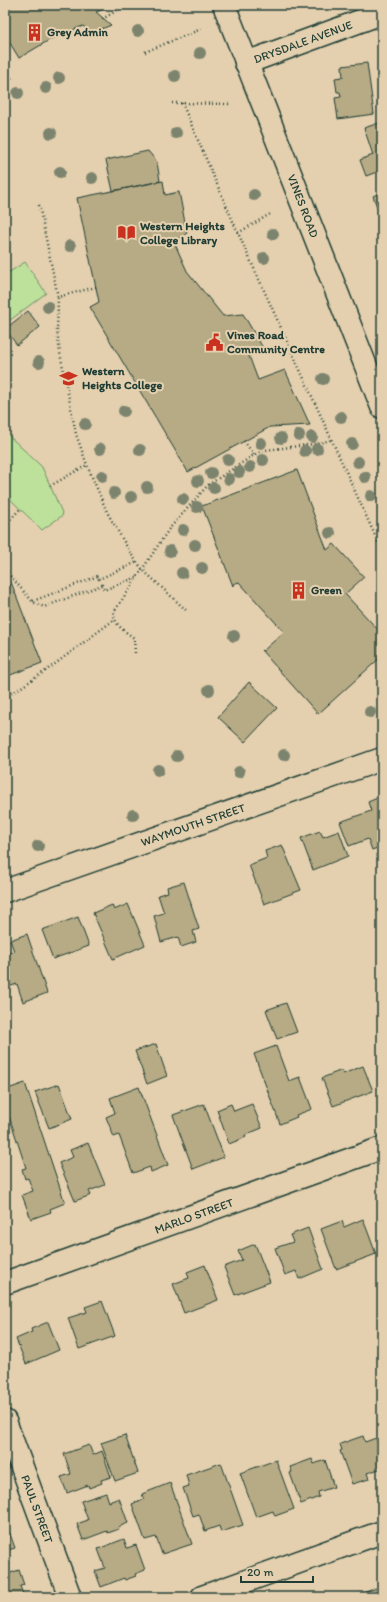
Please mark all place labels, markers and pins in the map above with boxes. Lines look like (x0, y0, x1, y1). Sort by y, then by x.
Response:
building icon: Grey Admin (24, 22, 44, 42)
place label: Grey Admin (47, 25, 108, 40)
place label: Western Heights College Library (140, 219, 226, 248)
library icon: Western Heights College Library (117, 223, 137, 243)
place label: Vines Road Community Centre (227, 328, 325, 357)
public building icon: Vines Road Community Centre (204, 332, 224, 352)
place label: Western Heights College (82, 364, 162, 393)
school or university icon: Western Heights College (59, 368, 79, 388)
building icon: Green (288, 580, 308, 600)
place label: Green (311, 583, 342, 597)

